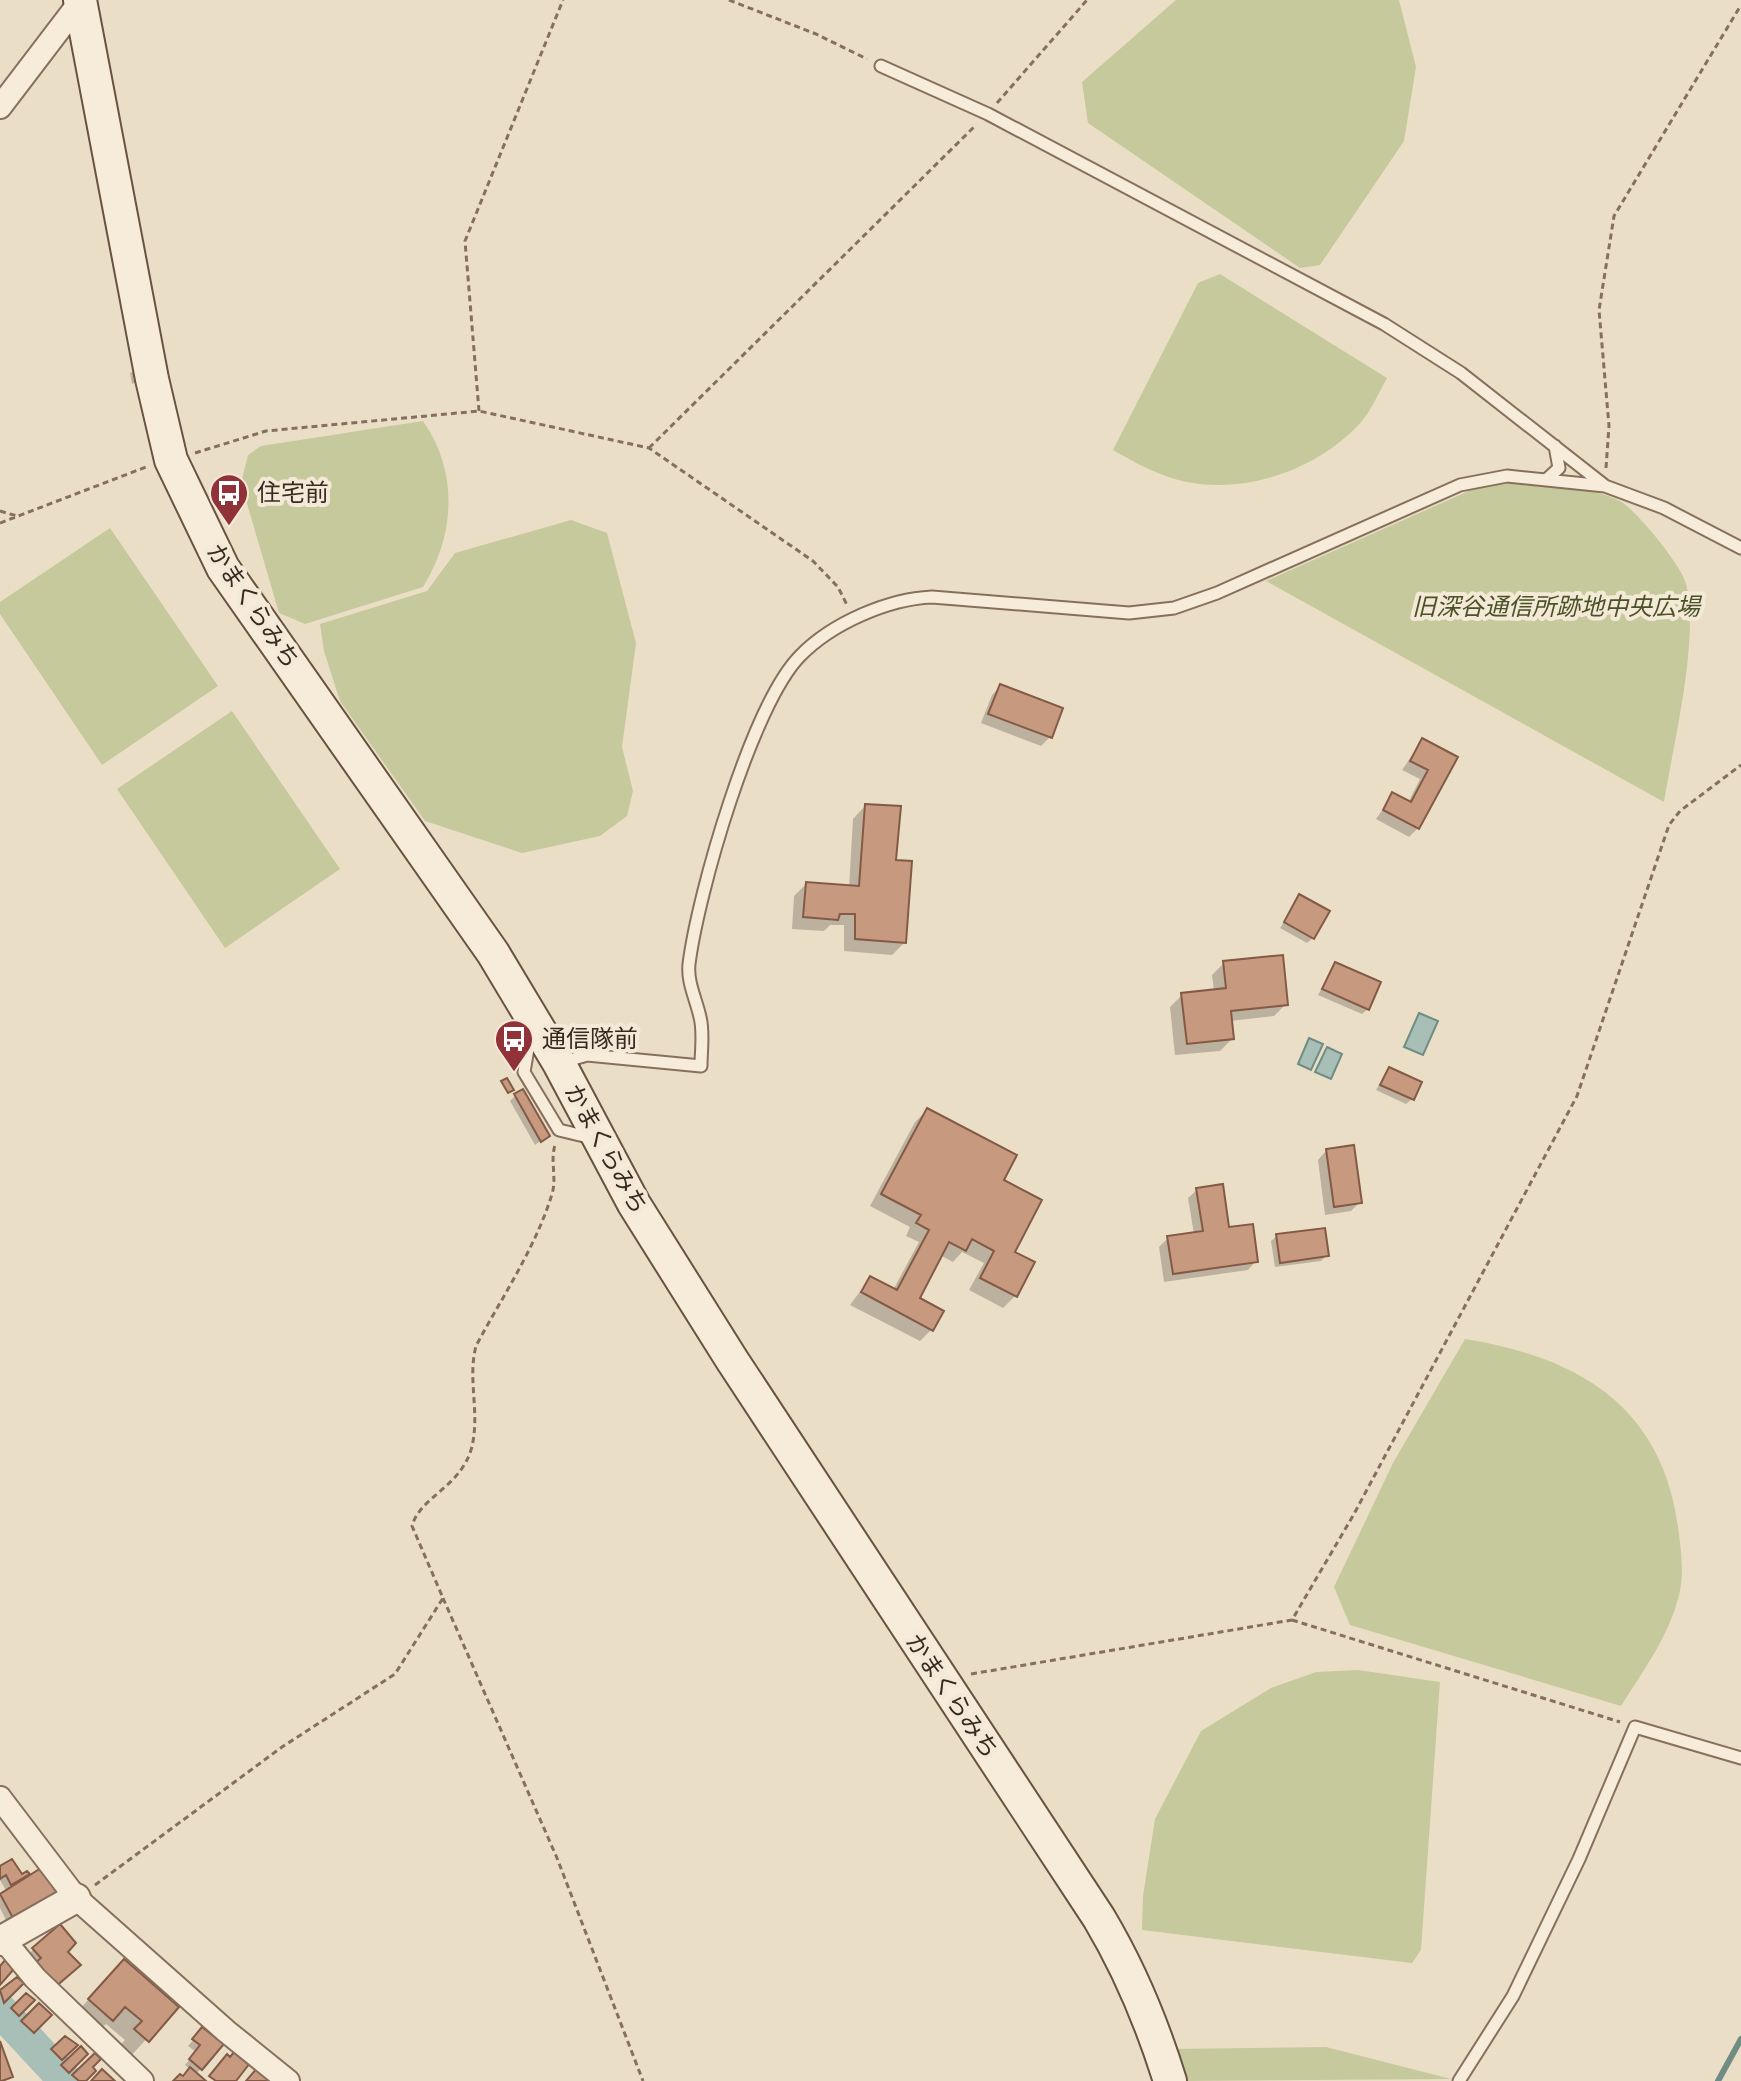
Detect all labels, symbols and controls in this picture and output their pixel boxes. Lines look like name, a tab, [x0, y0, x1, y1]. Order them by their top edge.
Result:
bus stop icon: 住宅前	[208, 472, 250, 527]
place label: 住宅前	[257, 475, 329, 508]
street label: かまくらみち	[200, 536, 308, 674]
park label: 旧深谷通信所跡地中央広場	[1412, 589, 1703, 622]
bus stop icon: 通信隊前	[493, 1018, 535, 1073]
place label: 通信隊前	[542, 1021, 638, 1054]
street label: かまくらみち	[558, 1077, 657, 1219]
street label: かまくらみち	[899, 1626, 1007, 1764]

